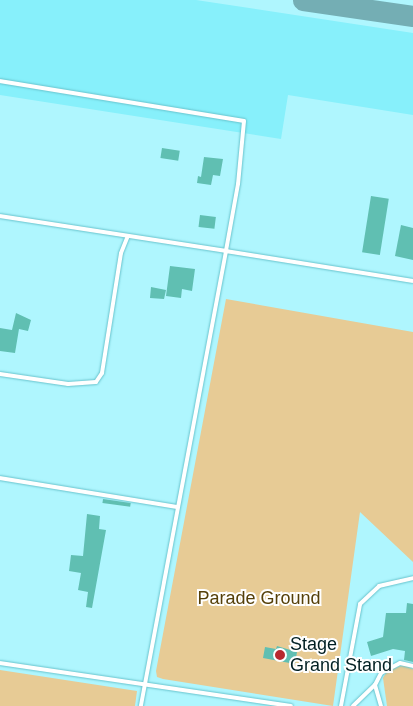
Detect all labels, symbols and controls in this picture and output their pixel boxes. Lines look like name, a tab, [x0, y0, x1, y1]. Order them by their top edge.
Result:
park label: Parade Ground	[197, 587, 321, 609]
place label: Stage Grand Stand	[290, 634, 392, 676]
marker: Stage Grand Stand	[274, 649, 286, 661]

